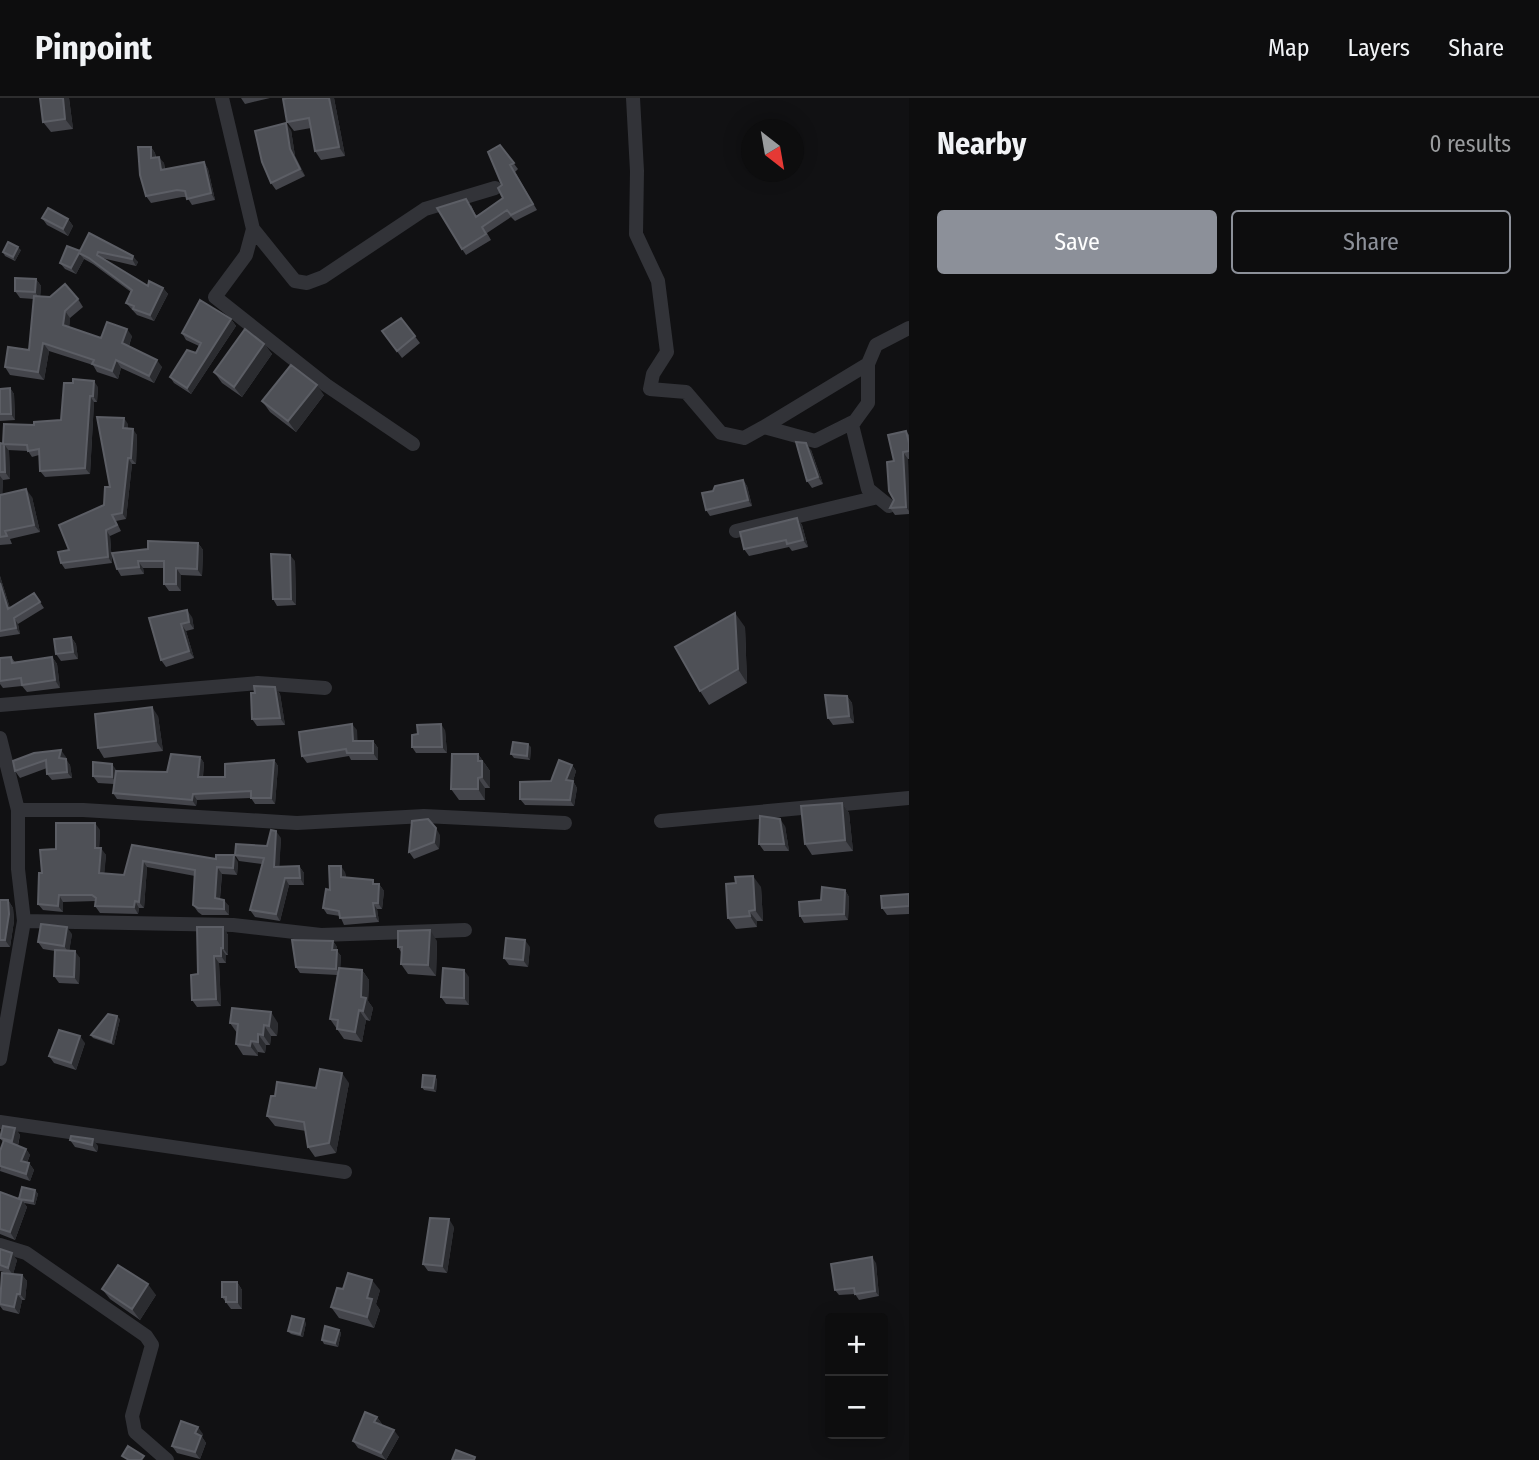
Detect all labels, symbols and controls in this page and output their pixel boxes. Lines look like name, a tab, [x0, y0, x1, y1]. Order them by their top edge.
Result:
text: Pinpoint	[35, 28, 152, 68]
text: Map	[1268, 34, 1310, 62]
text: Layers	[1348, 34, 1410, 62]
text: Share	[1448, 34, 1504, 62]
north arrow	[741, 119, 804, 182]
text: Nearby	[937, 126, 1026, 162]
text: 0 results	[1430, 130, 1511, 158]
button: Save	[937, 210, 1217, 274]
button: Share	[1231, 210, 1511, 274]
map controls	[825, 1313, 888, 1439]
button: +	[825, 1313, 888, 1376]
button: −	[825, 1376, 888, 1439]

